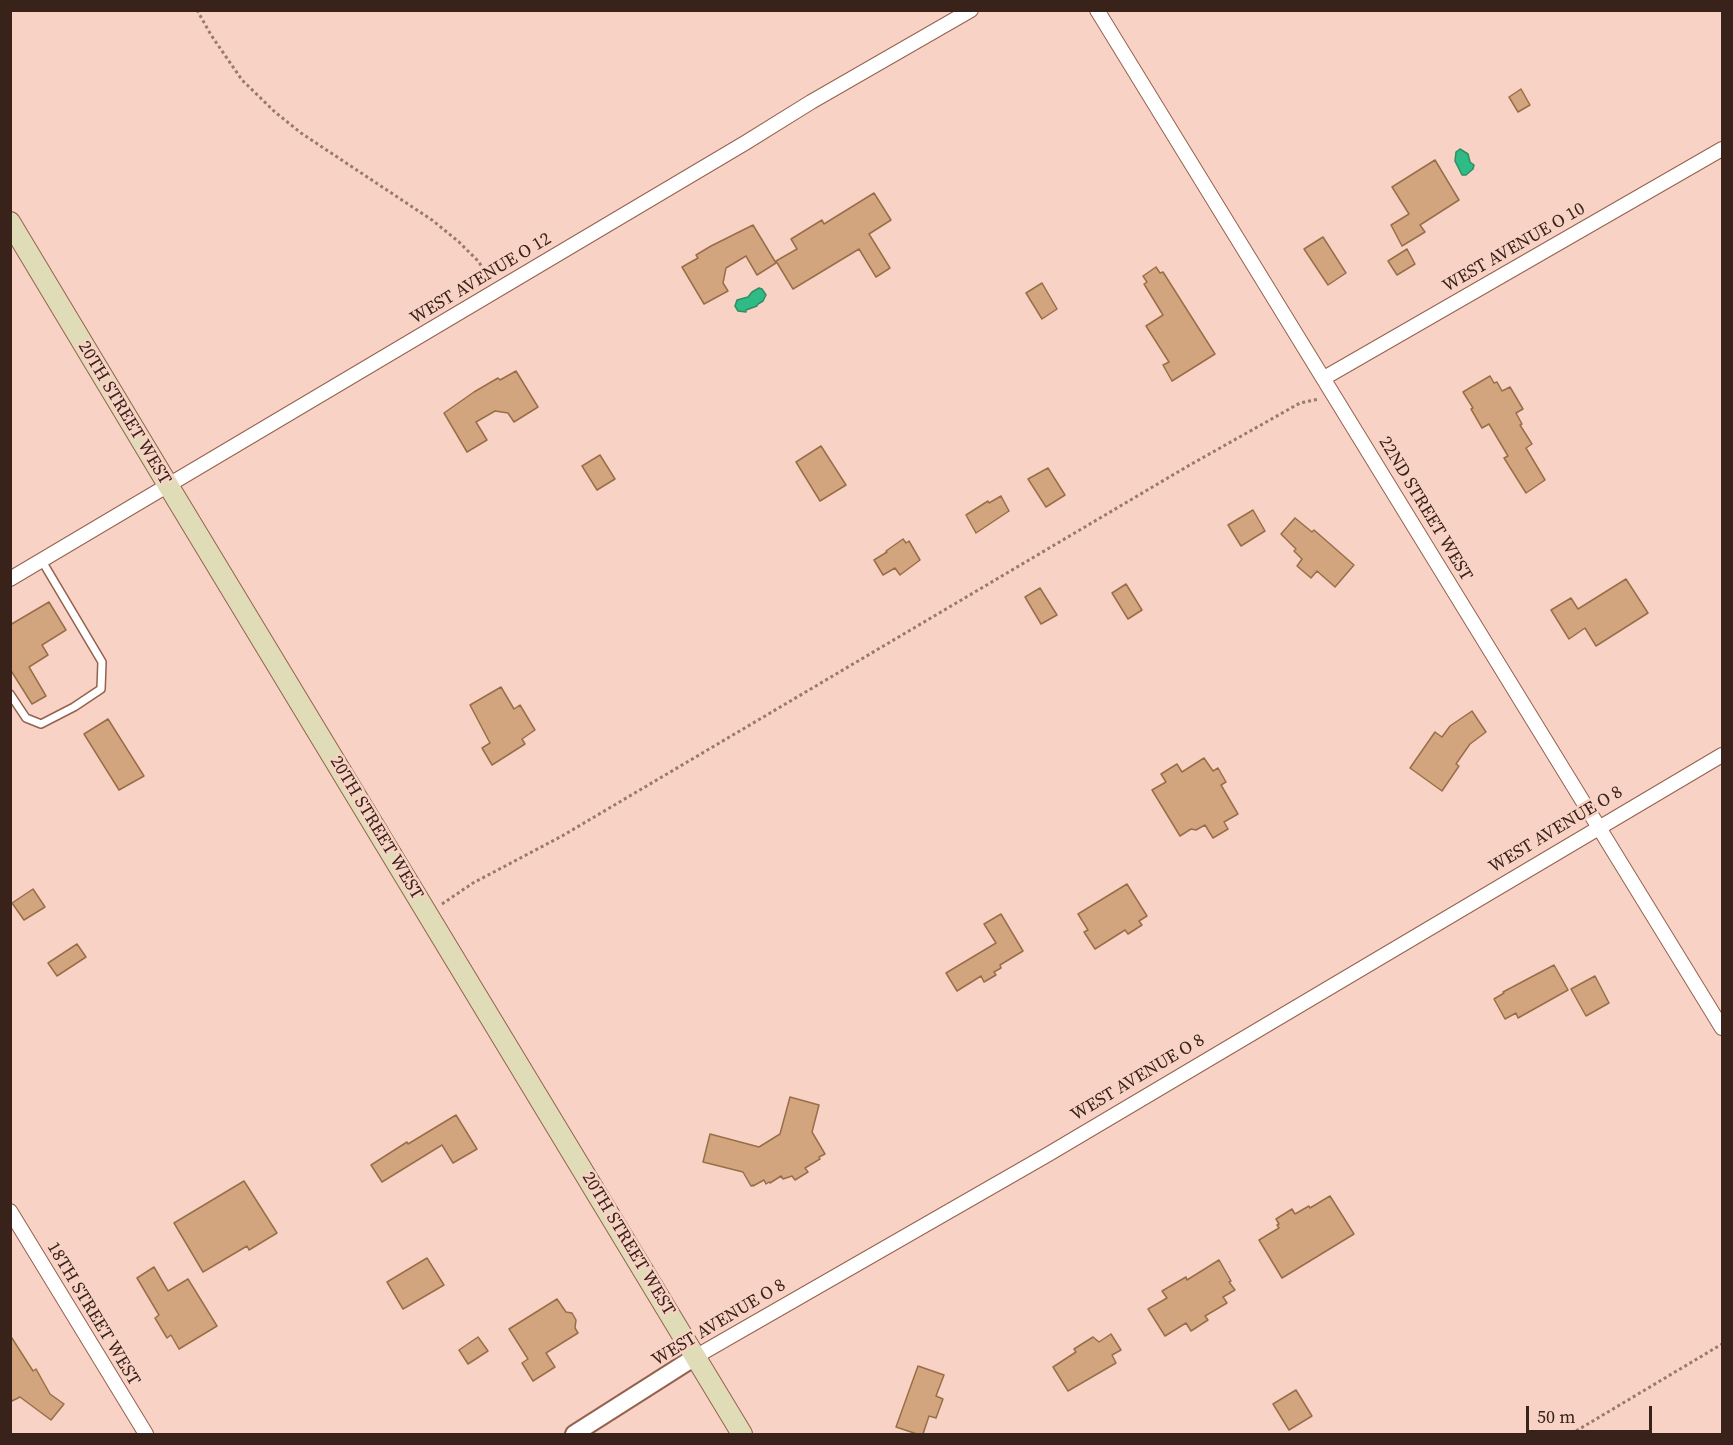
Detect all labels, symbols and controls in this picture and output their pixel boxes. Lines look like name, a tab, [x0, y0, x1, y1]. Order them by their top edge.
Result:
street label: WEST AVENUE O 10	[1439, 198, 1589, 298]
street label: WEST AVENUE O 12	[407, 228, 555, 330]
street label: 20TH STREET WEST	[73, 337, 175, 489]
street label: 22ND STREET WEST	[1373, 433, 1477, 585]
street label: 20TH STREET WEST	[325, 752, 427, 904]
street label: WEST AVENUE O 8	[1485, 782, 1627, 878]
street label: WEST AVENUE O 8	[1067, 1030, 1209, 1126]
street label: 20TH STREET WEST	[577, 1168, 679, 1320]
street label: 18TH STREET WEST	[42, 1238, 144, 1390]
street label: WEST AVENUE O 8	[648, 1275, 790, 1371]
scale bar	[1529, 1394, 1655, 1432]
text: 50 m	[1537, 1404, 1575, 1429]

